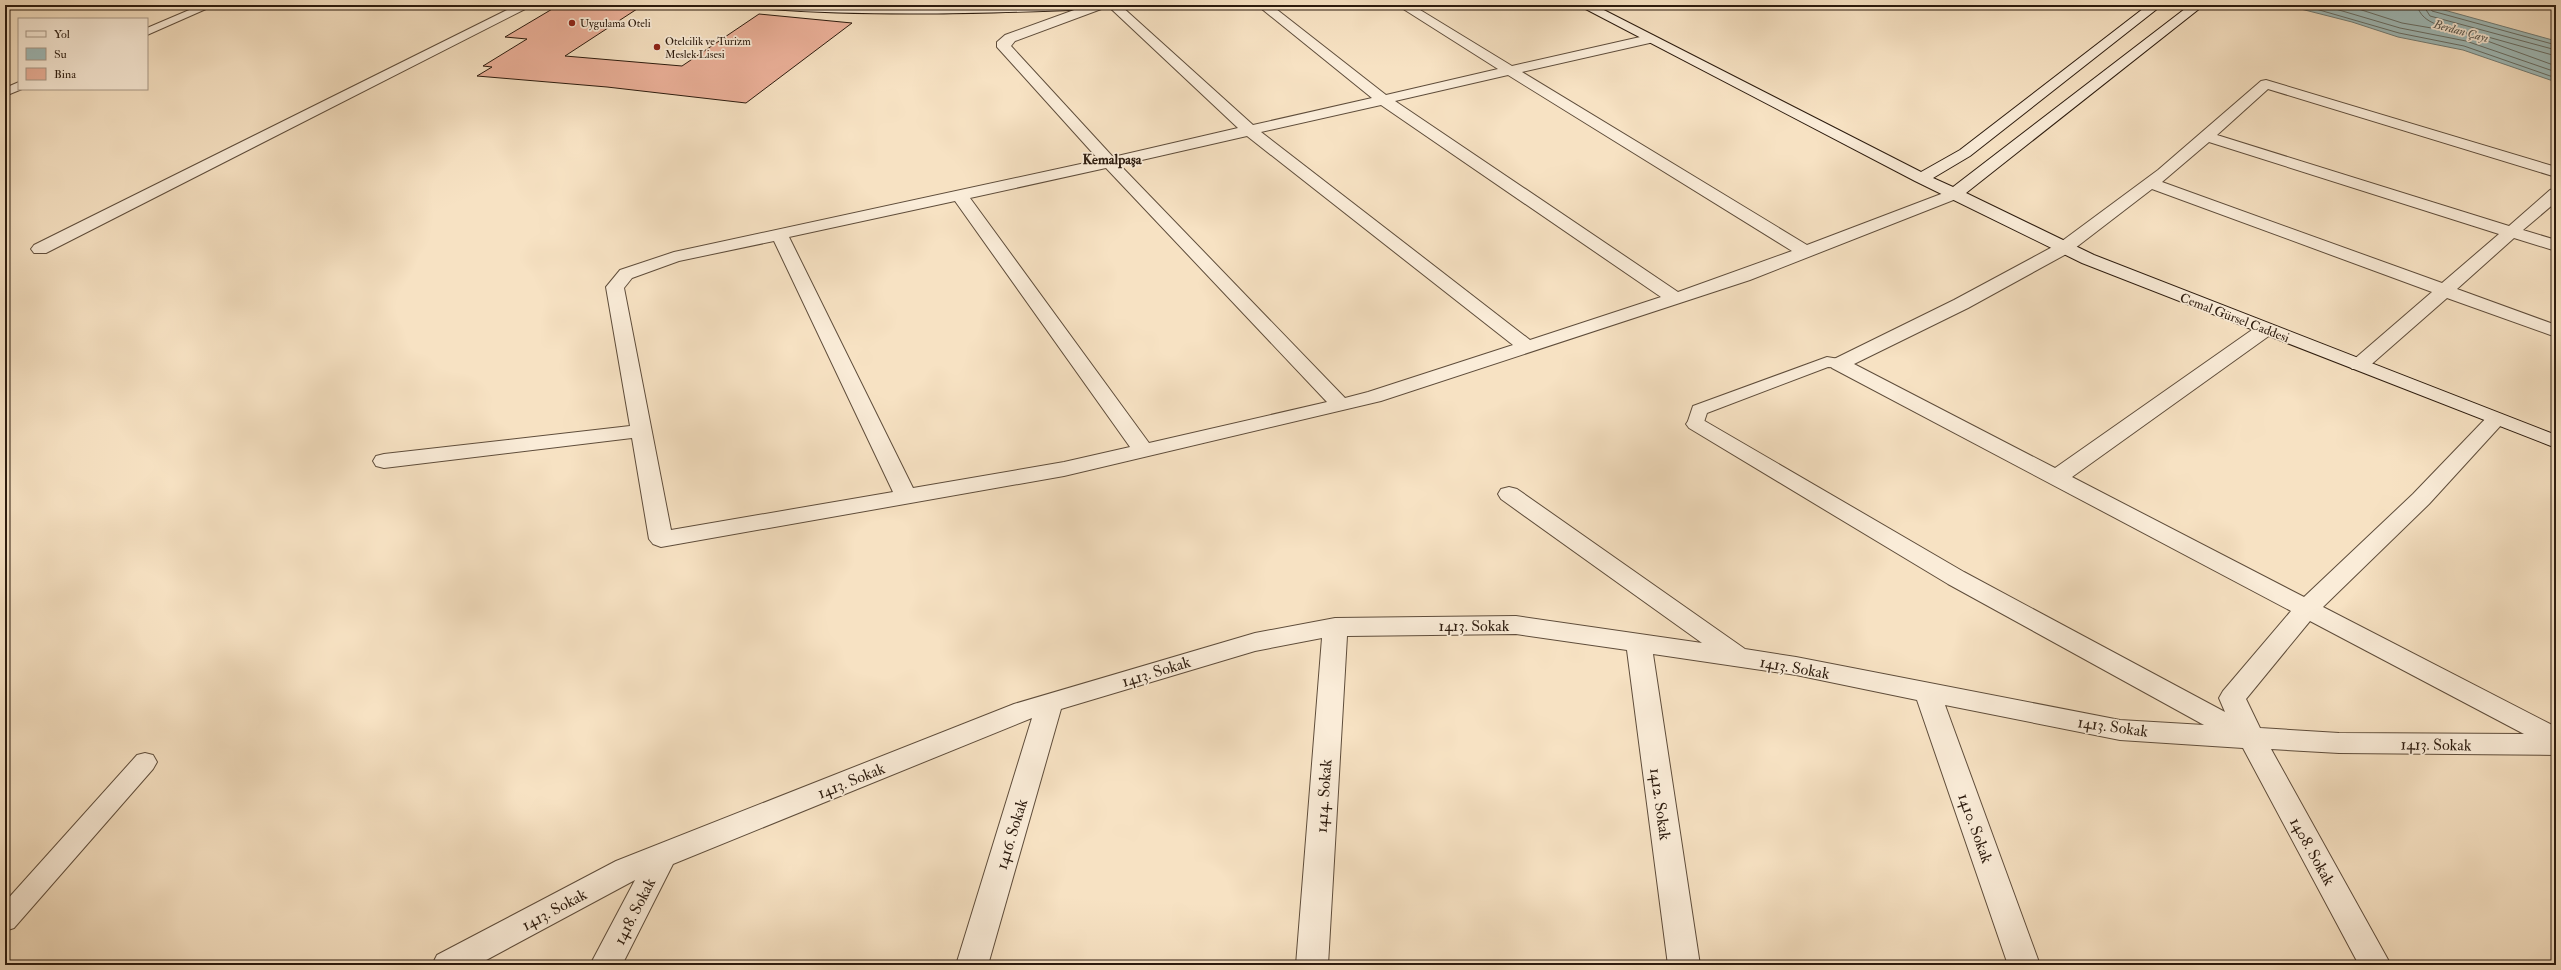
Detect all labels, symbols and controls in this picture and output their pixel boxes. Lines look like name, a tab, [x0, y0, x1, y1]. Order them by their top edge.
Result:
place label: Uygulama Oteli	[580, 17, 651, 31]
water label: Berdan Çayı	[2431, 17, 2490, 46]
legend	[18, 18, 148, 90]
marker: Uygulama Oteli	[567, 18, 577, 28]
text: Yol	[54, 27, 70, 42]
place label: Otelcilik ve Turizm Meslek Lisesi	[665, 35, 751, 61]
marker: Otelcilik ve Turizm Meslek Lisesi	[652, 42, 662, 52]
text: Su	[54, 47, 67, 62]
text: Bina	[54, 67, 77, 82]
district label: Kemalpaşa	[1082, 151, 1143, 169]
street label: Cemal Gürsel Caddesi	[2178, 290, 2292, 346]
street label: 1413. Sokak	[1439, 616, 1510, 636]
street label: 1413. Sokak	[1119, 652, 1193, 692]
street label: 1413. Sokak	[1758, 652, 1832, 684]
street label: 1413. Sokak	[2076, 712, 2150, 742]
street label: 1413. Sokak	[2400, 734, 2472, 756]
street label: 1413. Sokak	[815, 758, 888, 803]
street label: 1414. Sokak	[1311, 758, 1337, 834]
street label: 1412. Sokak	[1645, 767, 1675, 842]
street label: 1410. Sokak	[1953, 791, 1997, 866]
street label: 1416. Sokak	[992, 796, 1032, 872]
street label: 1408. Sokak	[2285, 814, 2339, 889]
street label: 1418. Sokak	[610, 874, 660, 948]
street label: 1413. Sokak	[518, 884, 591, 935]

